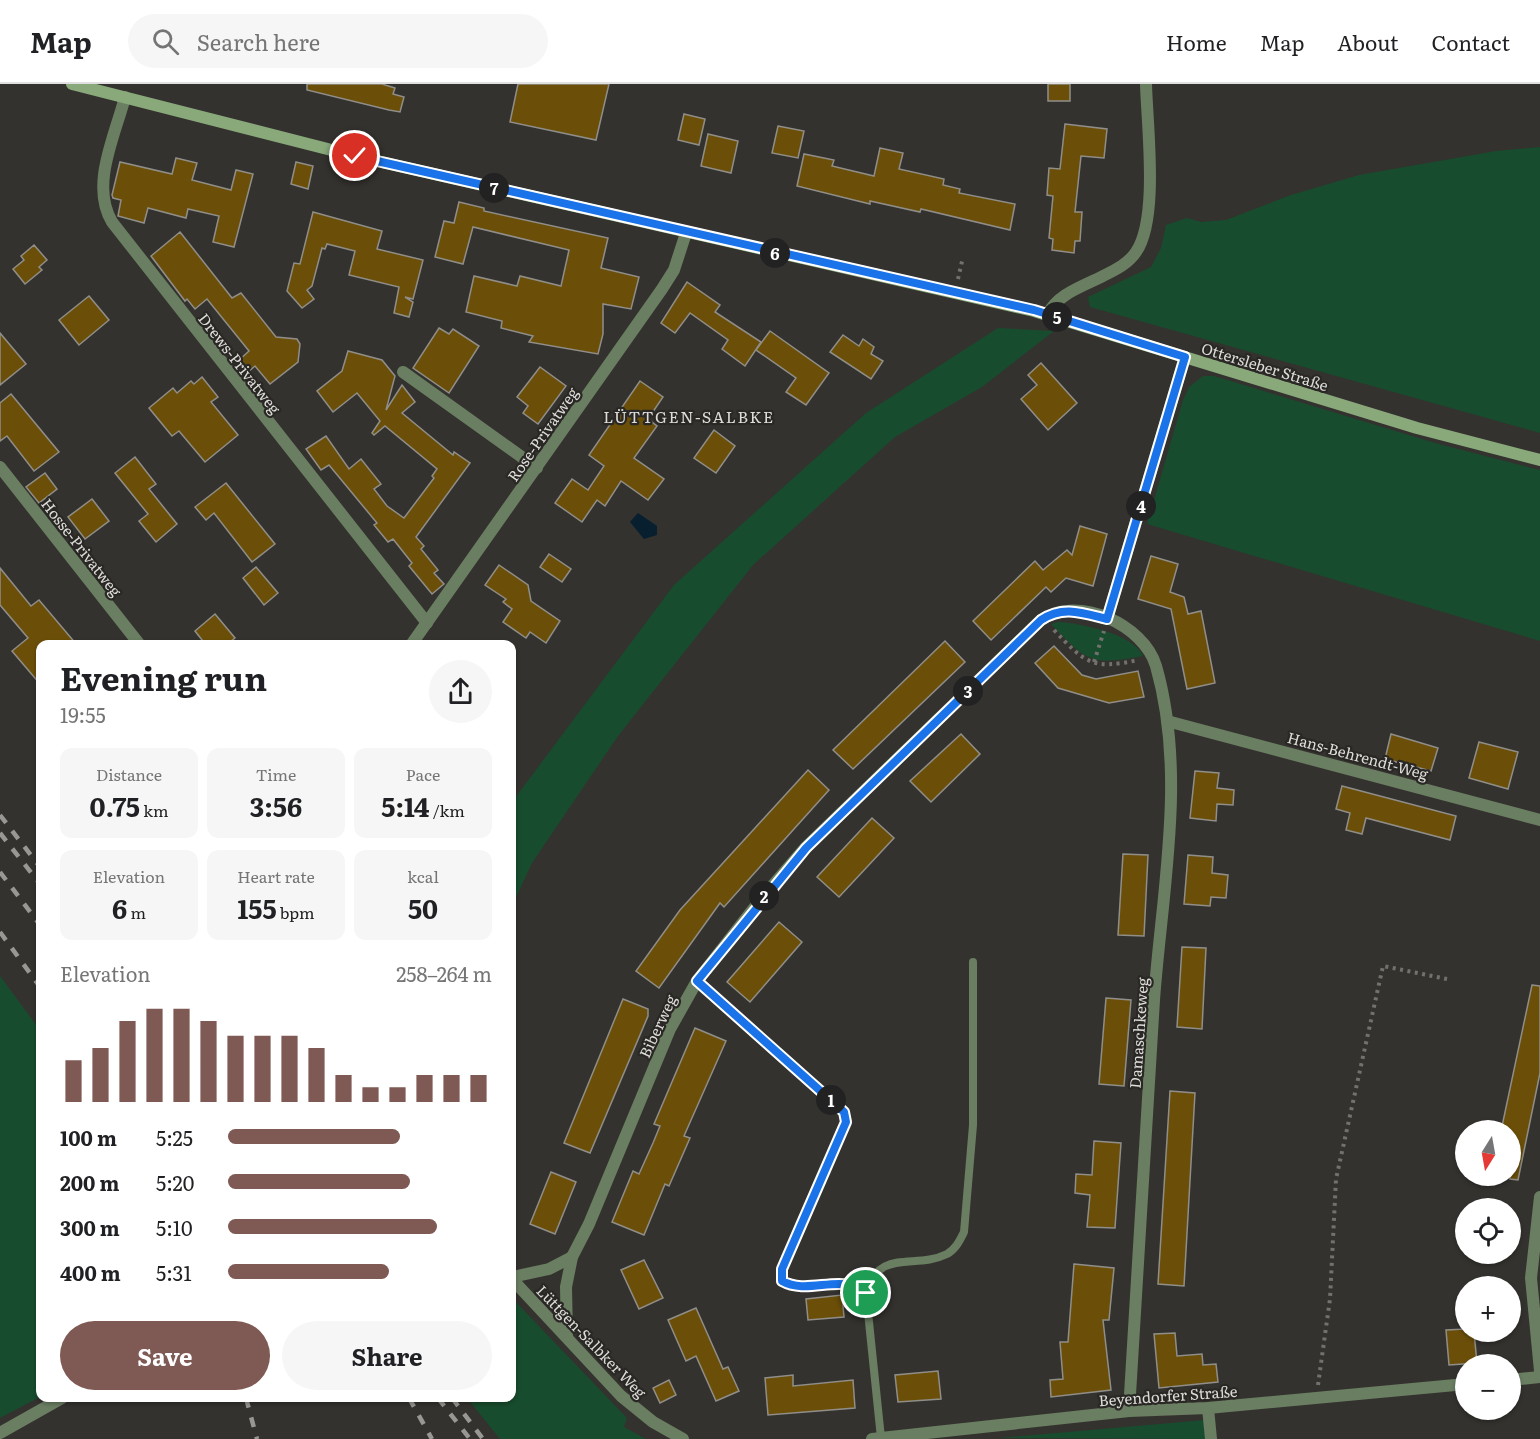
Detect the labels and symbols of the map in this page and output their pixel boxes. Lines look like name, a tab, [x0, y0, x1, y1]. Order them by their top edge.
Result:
pin	[329, 130, 380, 181]
pin: 7	[479, 173, 509, 203]
pin: 6	[760, 238, 790, 268]
pin: 5	[1042, 302, 1072, 332]
street label: Drews-Privatweg	[193, 308, 287, 419]
street label: Ottersleber Straße	[1199, 336, 1332, 396]
street label: Rose-Privatweg	[501, 382, 583, 486]
district label: LÜTTGEN-SALBKE	[603, 404, 775, 428]
pin: 4	[1126, 491, 1156, 521]
street label: Hosse-Privatweg	[36, 493, 128, 602]
pin: 3	[953, 676, 983, 706]
street label: Hans-Behrendt-Weg	[1285, 725, 1432, 785]
pin: 2	[749, 881, 779, 911]
street label: Damaschkeweg	[1123, 976, 1153, 1089]
street label: Biberweg	[632, 990, 682, 1061]
pin: 1	[816, 1085, 846, 1115]
north arrow	[1455, 1120, 1521, 1186]
pin	[840, 1267, 891, 1318]
street label: Lüttgen-Salbker Weg	[532, 1279, 653, 1403]
street label: Beyendorfer Straße	[1098, 1379, 1238, 1411]

